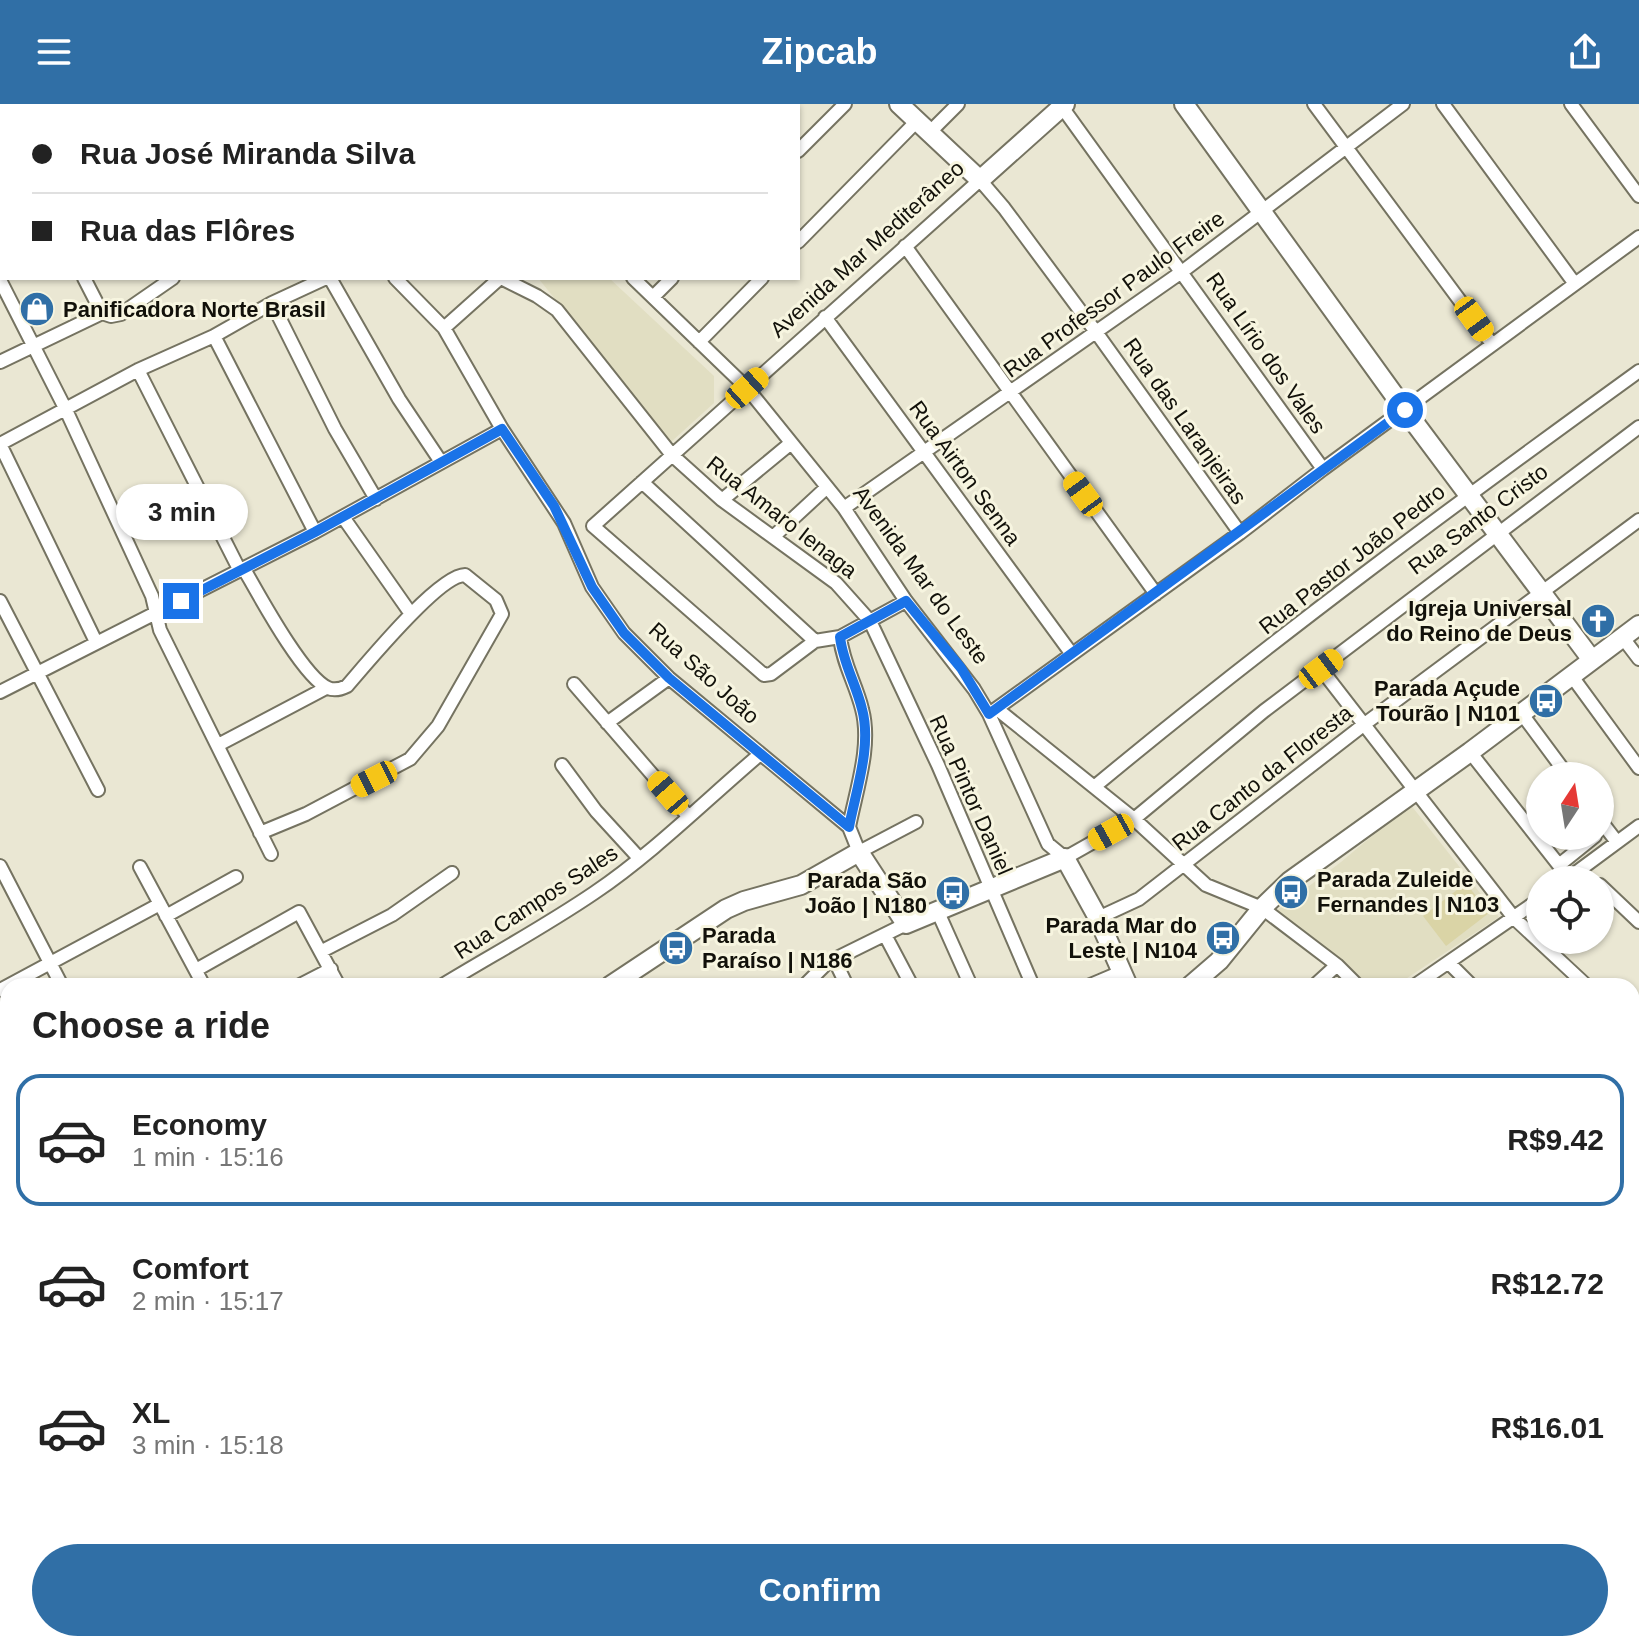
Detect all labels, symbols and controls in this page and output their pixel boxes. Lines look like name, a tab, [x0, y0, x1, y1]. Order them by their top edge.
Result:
icon: menu	[32, 30, 76, 74]
icon: share	[1563, 30, 1607, 74]
text: Zipcab	[761, 31, 878, 72]
text: Rua José Miranda Silva	[80, 137, 415, 170]
street label: Avenida Mar Mediterâneo	[765, 156, 969, 342]
street label: Rua Professor Paulo Freire	[999, 206, 1229, 382]
text: Rua das Flôres	[80, 214, 295, 247]
street label: Rua Lírio dos Vales	[1201, 268, 1331, 438]
shop icon: Panificadora Norte Brasil	[18, 290, 56, 328]
car	[1450, 293, 1498, 345]
place label: Panificadora Norte Brasil	[63, 297, 326, 322]
street label: Rua das Laranjeiras	[1118, 333, 1252, 509]
car	[721, 363, 773, 413]
route start	[1387, 392, 1423, 428]
street label: Rua Airton Senna	[904, 396, 1026, 551]
street label: Rua Amaro Ienaga	[702, 451, 863, 584]
street label: Rua Santo Cristo	[1404, 459, 1552, 579]
car	[1059, 468, 1107, 520]
street label: Rua Pastor João Pedro	[1254, 479, 1450, 639]
street label: Avenida Mar do Leste	[848, 481, 994, 669]
callout: 3 min	[115, 485, 247, 541]
text: 3 min	[148, 497, 216, 527]
route end	[163, 583, 199, 619]
place label: Igreja Universal do Reino de Deus	[1386, 596, 1572, 646]
church icon: Igreja Universal do Reino de Deus	[1579, 602, 1617, 640]
street label: Rua São João	[644, 617, 764, 729]
car	[1295, 645, 1347, 693]
place label: Parada Açude Tourão | N101	[1374, 676, 1520, 726]
bus stop icon: Parada Açude Tourão | N101	[1527, 682, 1565, 720]
street label: Rua Canto da Floresta	[1167, 700, 1358, 856]
street label: Rua Pintor Daniel	[925, 711, 1017, 879]
car	[347, 757, 401, 801]
north arrow	[1526, 762, 1614, 850]
map controls	[1526, 762, 1614, 954]
car	[643, 767, 693, 819]
car	[1084, 810, 1138, 854]
street label: Rua Campos Sales	[450, 840, 622, 964]
button: locate	[1526, 866, 1614, 954]
place label: Parada Zuleide Fernandes | N103	[1317, 867, 1499, 917]
place label: Parada São João | N180	[805, 868, 927, 918]
bus stop icon: Parada Zuleide Fernandes | N103	[1272, 873, 1310, 911]
bus stop icon: Parada São João | N180	[934, 874, 972, 912]
place label: Parada Mar do Leste | N104	[1045, 913, 1198, 963]
bus stop icon: Parada Mar do Leste | N104	[1204, 919, 1242, 957]
place label: Parada Paraíso | N186	[702, 923, 852, 973]
bus stop icon: Parada Paraíso | N186	[657, 929, 695, 967]
text: Choose a ride	[32, 1005, 270, 1046]
icon: car	[36, 1104, 108, 1176]
text: Economy	[132, 1108, 267, 1141]
text: R$9.42	[1507, 1123, 1604, 1156]
text: 1 min · 15:16	[132, 1142, 284, 1172]
icon: car	[36, 1248, 108, 1320]
text: Comfort	[132, 1252, 249, 1285]
text: R$12.72	[1491, 1267, 1604, 1300]
text: 2 min · 15:17	[132, 1286, 284, 1316]
icon: car	[36, 1392, 108, 1464]
text: XL	[132, 1396, 170, 1429]
text: R$16.01	[1491, 1411, 1604, 1444]
text: 3 min · 15:18	[132, 1430, 284, 1460]
button: Confirm	[32, 1544, 1608, 1636]

